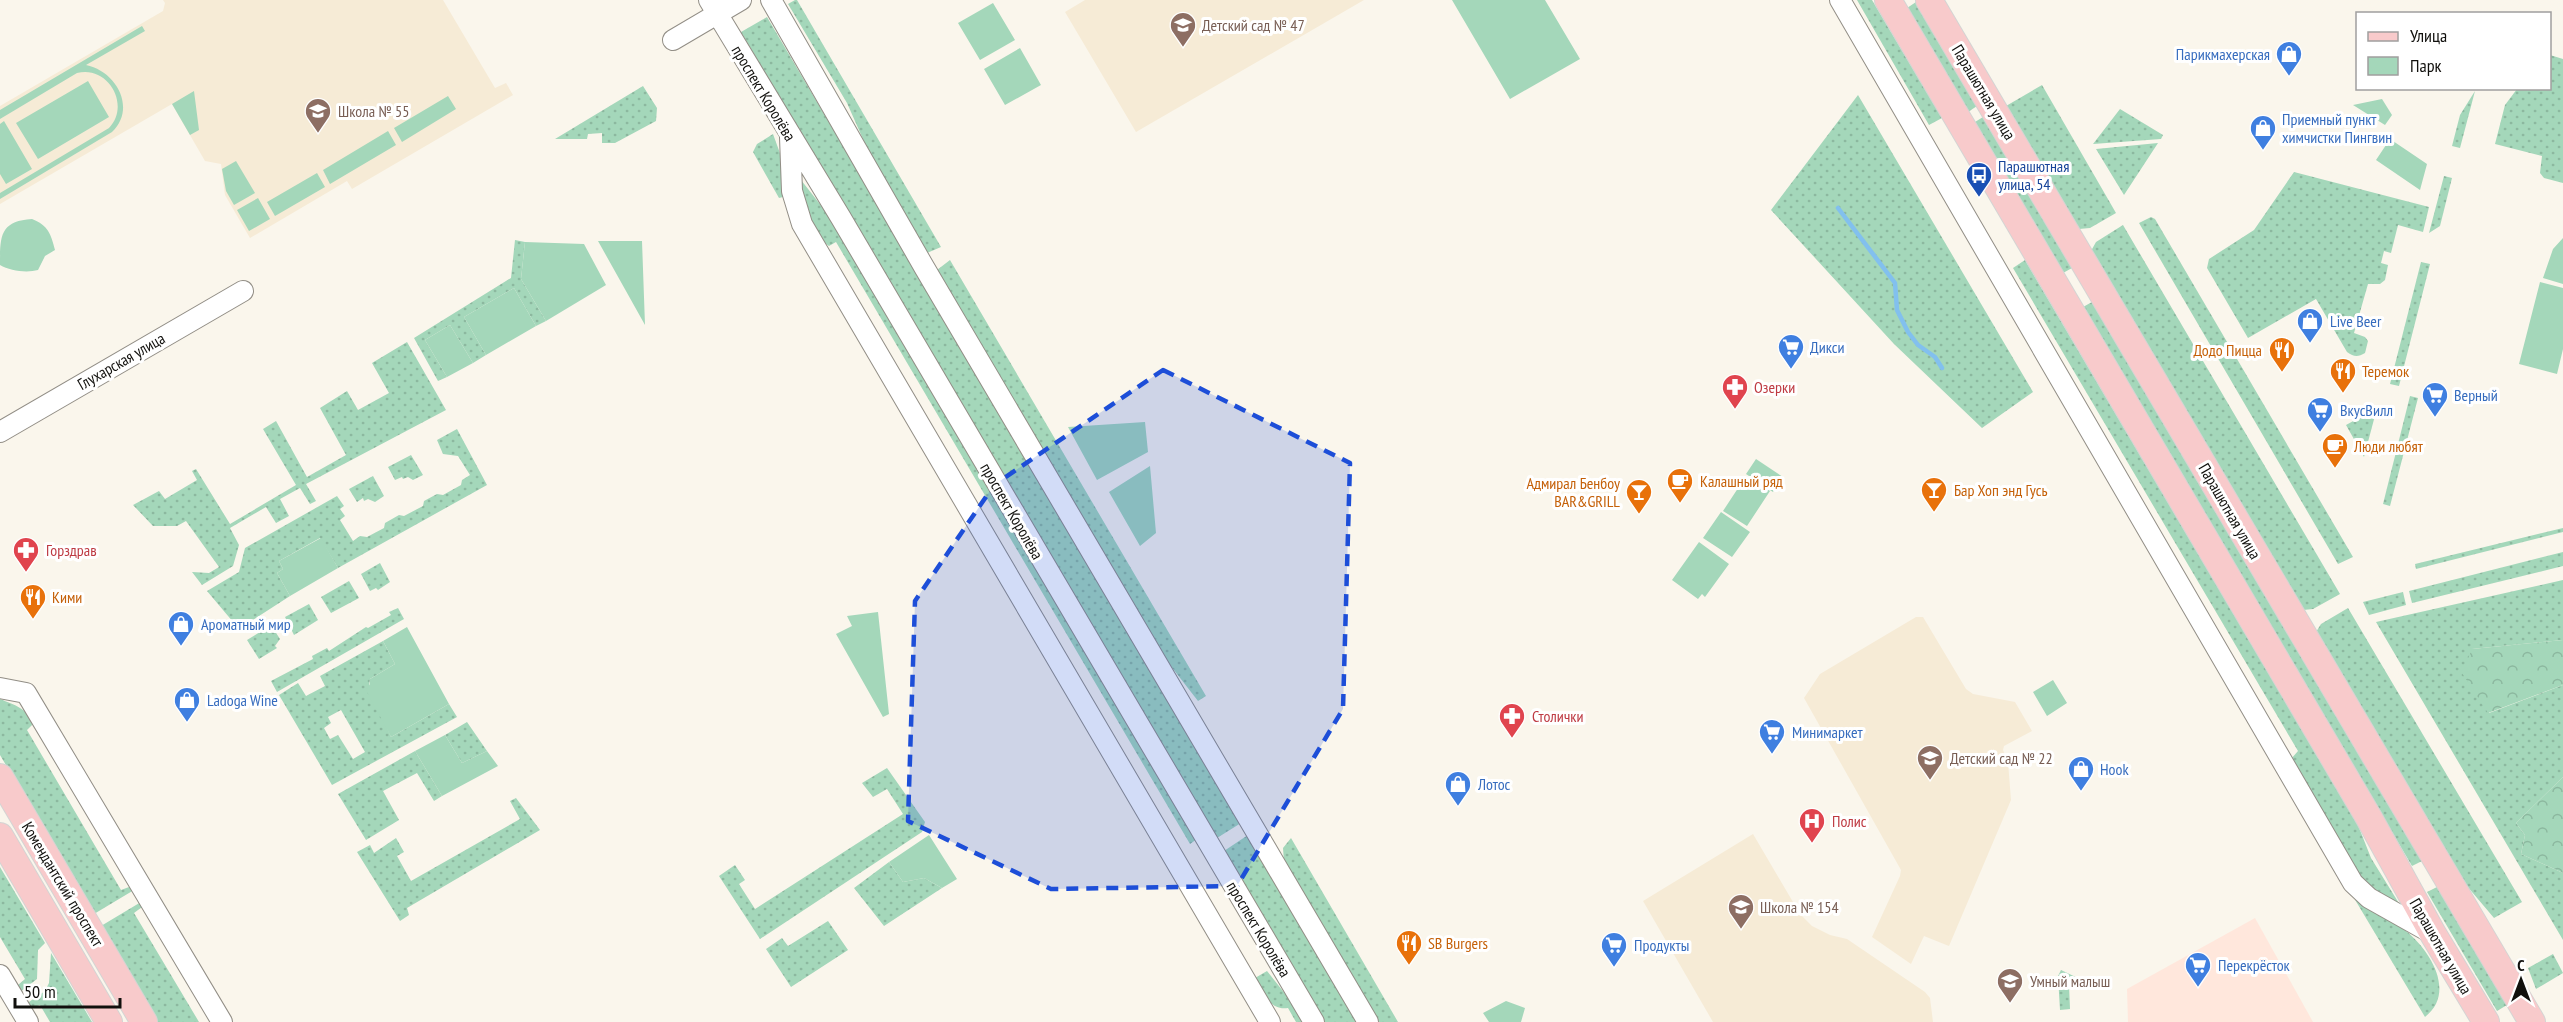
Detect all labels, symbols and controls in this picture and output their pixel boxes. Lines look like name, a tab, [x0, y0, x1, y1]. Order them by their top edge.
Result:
school or university icon: Детский сад № 47	[1168, 10, 1198, 48]
legend	[2356, 12, 2551, 90]
place label: Детский сад № 47	[1202, 15, 1305, 35]
text: Улица	[2410, 24, 2447, 47]
shop icon: Парикмахерская	[2274, 39, 2304, 77]
street label: Парашютная улица	[1948, 41, 2020, 143]
street label: проспект Королёва	[728, 42, 800, 144]
place label: Парикмахерская	[2176, 44, 2270, 64]
text: Парк	[2410, 54, 2441, 77]
school or university icon: Школа № 55	[303, 96, 333, 134]
place label: Школа № 55	[338, 101, 409, 121]
place label: Приемный пункт химчистки Пингвин	[2282, 109, 2392, 147]
shop icon: Приемный пункт химчистки Пингвин	[2248, 113, 2278, 151]
place label: Парашютная улица, 54	[1998, 156, 2069, 194]
bus stop icon: Парашютная улица, 54	[1964, 160, 1994, 198]
shop icon: Live Beer	[2295, 306, 2325, 344]
place label: Live Beer	[2330, 311, 2382, 331]
street label: Глухарская улица	[74, 328, 168, 394]
supermarket icon: Дикси	[1776, 332, 1806, 370]
restaurant icon: Додо Пицца	[2267, 335, 2297, 373]
place label: Дикси	[1810, 337, 1844, 357]
place label: Додо Пицца	[2193, 340, 2262, 360]
restaurant icon: Теремок	[2328, 356, 2358, 394]
place label: Теремок	[2362, 361, 2410, 381]
pharmacy icon: Озерки	[1720, 372, 1750, 410]
place label: Озерки	[1754, 377, 1795, 397]
supermarket icon: Верный	[2420, 380, 2450, 418]
place label: Верный	[2454, 385, 2498, 405]
supermarket icon: ВкусВилл	[2305, 395, 2335, 433]
place label: ВкусВилл	[2340, 400, 2393, 420]
cafe icon: Люди любят	[2320, 431, 2350, 469]
place label: Люди любят	[2353, 436, 2424, 456]
street label: проспект Королёва	[976, 459, 1048, 563]
street label: Парашютная улица	[2194, 459, 2266, 563]
cafe icon: Калашный ряд	[1665, 466, 1695, 504]
place label: Калашный ряд	[1700, 471, 1783, 491]
place label: Адмирал Бенбоу BAR&GRILL	[1527, 473, 1620, 511]
bar icon: Бар Хоп энд Гусь	[1919, 475, 1949, 513]
bar icon: Адмирал Бенбоу BAR&GRILL	[1624, 477, 1654, 515]
place label: Бар Хоп энд Гусь	[1954, 480, 2048, 500]
pharmacy icon: Горздрав	[11, 535, 41, 573]
place label: Горздрав	[46, 540, 97, 560]
restaurant icon: Кими	[18, 582, 48, 620]
place label: Кими	[52, 587, 82, 607]
shop icon: Ароматный мир	[166, 609, 196, 647]
place label: Ароматный мир	[201, 614, 291, 634]
shop icon: Ladoga Wine	[172, 685, 202, 723]
place label: Ladoga Wine	[207, 690, 278, 710]
pharmacy icon: Столички	[1497, 701, 1527, 739]
place label: Столички	[1532, 706, 1583, 726]
supermarket icon: Минимаркет	[1757, 717, 1787, 755]
place label: Минимаркет	[1792, 722, 1864, 742]
school or university icon: Детский сад № 22	[1915, 743, 1945, 781]
place label: Детский сад № 22	[1950, 748, 2053, 768]
shop icon: Hook	[2066, 754, 2096, 792]
place label: Hook	[2100, 759, 2129, 779]
shop icon: Лотос	[1443, 769, 1473, 807]
place label: Лотос	[1477, 774, 1511, 794]
hospital icon: Полис	[1797, 806, 1827, 844]
place label: Полис	[1832, 811, 1867, 831]
street label: Комендантский проспект	[18, 818, 109, 951]
street label: проспект Королёва	[1223, 878, 1295, 980]
school or university icon: Школа № 154	[1726, 892, 1756, 930]
street label: Парашютная улица	[2405, 894, 2477, 998]
place label: Школа № 154	[1760, 897, 1839, 917]
restaurant icon: SB Burgers	[1394, 928, 1424, 966]
supermarket icon: Продукты	[1599, 930, 1629, 968]
place label: SB Burgers	[1428, 933, 1488, 953]
place label: Продукты	[1634, 935, 1689, 955]
supermarket icon: Перекрёсток	[2183, 950, 2213, 988]
north arrow	[2491, 950, 2551, 1010]
place label: Перекрёсток	[2218, 955, 2291, 975]
text: С	[2517, 955, 2525, 975]
school or university icon: Умный малыш	[1995, 966, 2025, 1004]
scale bar	[15, 971, 120, 1009]
place label: Умный малыш	[2030, 971, 2110, 991]
text: 50 m	[24, 980, 56, 1003]

